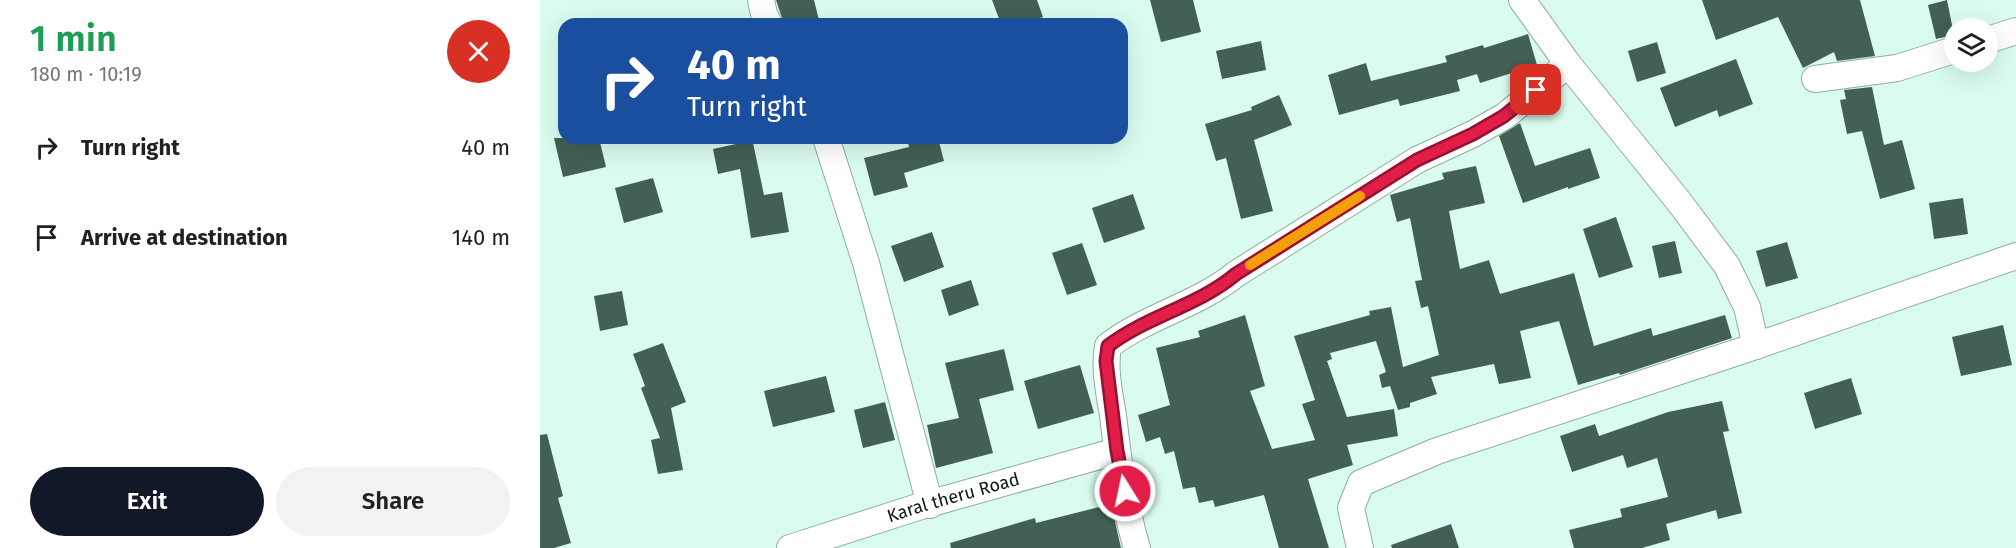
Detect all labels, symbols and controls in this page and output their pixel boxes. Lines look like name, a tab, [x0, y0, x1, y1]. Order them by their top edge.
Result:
text: 1 min	[30, 17, 117, 61]
map controls	[1944, 18, 1998, 72]
button: layers	[1944, 18, 1998, 72]
button: close	[447, 20, 510, 83]
text: 40 m	[687, 40, 781, 90]
icon: right	[588, 42, 666, 120]
text: 180 m · 10:19	[30, 62, 142, 86]
pin	[1510, 64, 1561, 115]
icon: arrive	[1519, 73, 1552, 106]
text: Turn right	[687, 91, 807, 123]
icon: right	[30, 131, 63, 164]
text: Turn right	[81, 134, 180, 161]
text: 40 m	[461, 134, 510, 161]
icon: arrive	[30, 221, 63, 254]
text: Arrive at destination	[81, 224, 288, 251]
text: 140 m	[452, 224, 510, 251]
position arrow	[1093, 459, 1157, 523]
button: Exit	[30, 467, 264, 536]
button: Share	[276, 467, 510, 536]
street label: Karal theru Road	[884, 468, 1022, 527]

